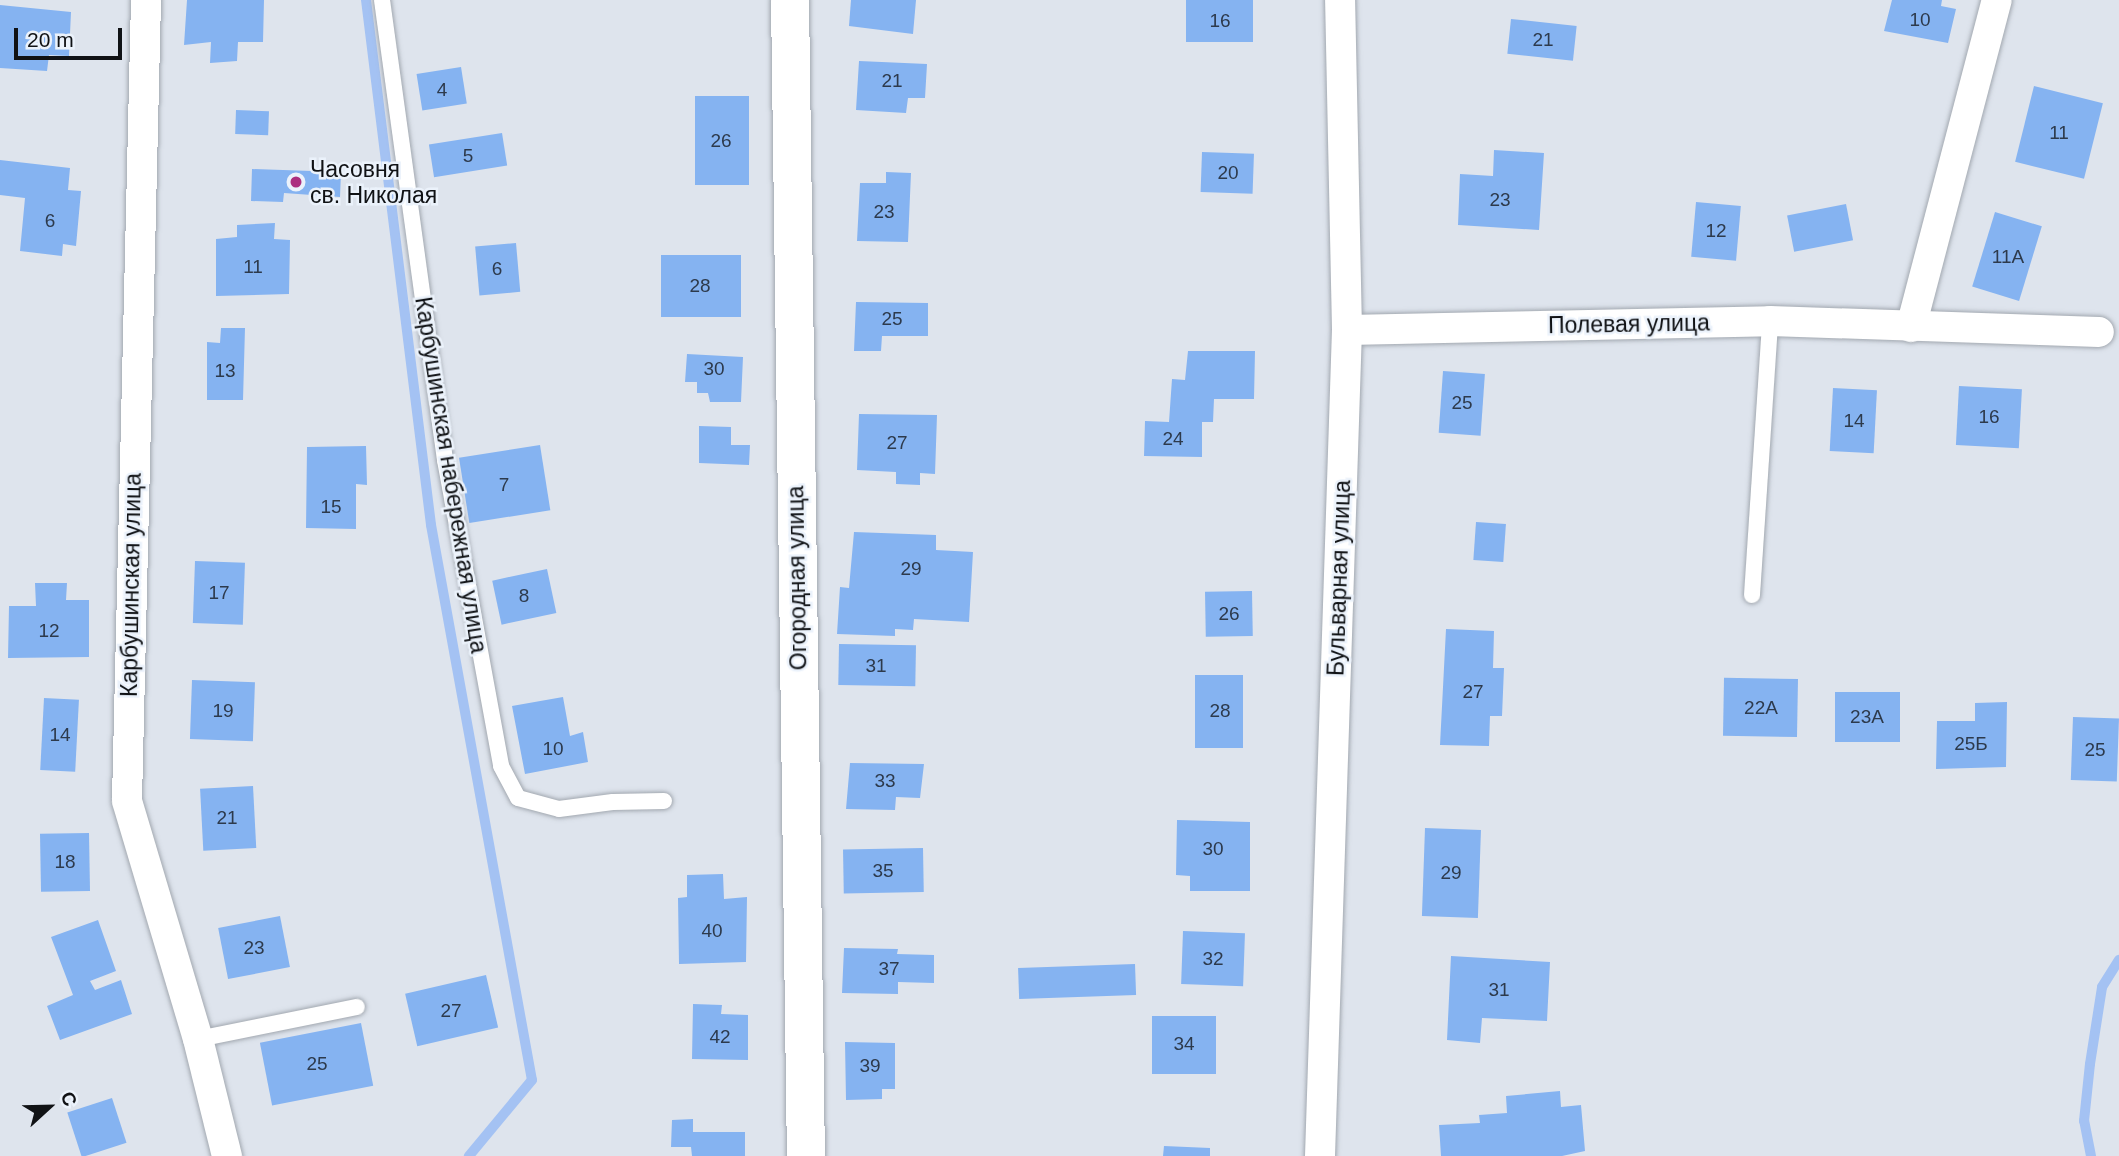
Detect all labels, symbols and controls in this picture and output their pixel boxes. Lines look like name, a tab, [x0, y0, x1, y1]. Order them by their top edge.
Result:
house number: 10	[1909, 9, 1931, 31]
house number: 16	[1209, 10, 1231, 32]
scale bar	[18, 14, 126, 58]
text: 20 m	[27, 28, 74, 51]
house number: 21	[1532, 29, 1554, 51]
house number: 21	[881, 70, 903, 92]
house number: 4	[437, 79, 447, 101]
house number: 11	[2049, 122, 2069, 144]
house number: 26	[710, 130, 732, 152]
house number: 5	[463, 145, 473, 167]
place label: Часовня св. Николая	[310, 155, 437, 209]
house number: 20	[1217, 162, 1239, 184]
marker: Часовня св. Николая	[288, 174, 304, 190]
house number: 23	[1489, 189, 1511, 211]
house number: 23	[873, 201, 895, 223]
house number: 6	[45, 210, 55, 232]
house number: 12	[1705, 220, 1727, 242]
house number: 11А	[1992, 246, 2024, 268]
house number: 11	[243, 256, 263, 278]
house number: 6	[492, 258, 502, 280]
house number: 28	[689, 275, 711, 297]
street label: Карбушинская набережная улица	[409, 295, 493, 655]
house number: 25	[881, 308, 903, 330]
street label: Полевая улица	[1548, 309, 1710, 339]
house number: 30	[703, 358, 725, 380]
house number: 13	[214, 360, 236, 382]
house number: 25	[1451, 392, 1473, 414]
house number: 16	[1978, 406, 2000, 428]
house number: 14	[1843, 410, 1865, 432]
house number: 24	[1162, 428, 1184, 450]
house number: 27	[886, 432, 908, 454]
street label: Карбушинская улица	[115, 473, 147, 697]
house number: 7	[499, 474, 509, 496]
street label: Бульварная улица	[1322, 480, 1356, 676]
street label: Огородная улица	[782, 485, 812, 671]
house number: 15	[320, 496, 342, 518]
house number: 29	[900, 558, 922, 580]
house number: 17	[208, 582, 230, 604]
house number: 8	[519, 585, 529, 607]
house number: 26	[1218, 603, 1240, 625]
house number: 12	[38, 620, 60, 642]
house number: 31	[865, 655, 887, 677]
house number: 27	[1462, 681, 1484, 703]
house number: 22А	[1744, 697, 1778, 719]
house number: 19	[212, 700, 234, 722]
house number: 28	[1209, 700, 1231, 722]
house number: 23А	[1850, 706, 1884, 728]
house number: 14	[49, 724, 71, 746]
house number: 25Б	[1954, 733, 1988, 755]
house number: 10	[542, 738, 564, 760]
house number: 25	[2084, 739, 2106, 761]
house number: 33	[874, 770, 896, 792]
house number: 21	[216, 807, 238, 829]
house number: 30	[1202, 838, 1224, 860]
house number: 18	[54, 851, 76, 873]
house number: 35	[872, 860, 894, 882]
house number: 29	[1440, 862, 1462, 884]
house number: 40	[701, 920, 723, 942]
house number: 23	[243, 937, 265, 959]
house number: 32	[1202, 948, 1224, 970]
house number: 37	[878, 958, 900, 980]
house number: 31	[1488, 979, 1510, 1001]
house number: 27	[440, 1000, 462, 1022]
house number: 42	[709, 1026, 731, 1048]
house number: 34	[1173, 1033, 1195, 1055]
house number: 25	[306, 1053, 328, 1075]
house number: 39	[859, 1055, 881, 1077]
north arrow	[14, 1072, 84, 1142]
text: С	[57, 1089, 81, 1109]

